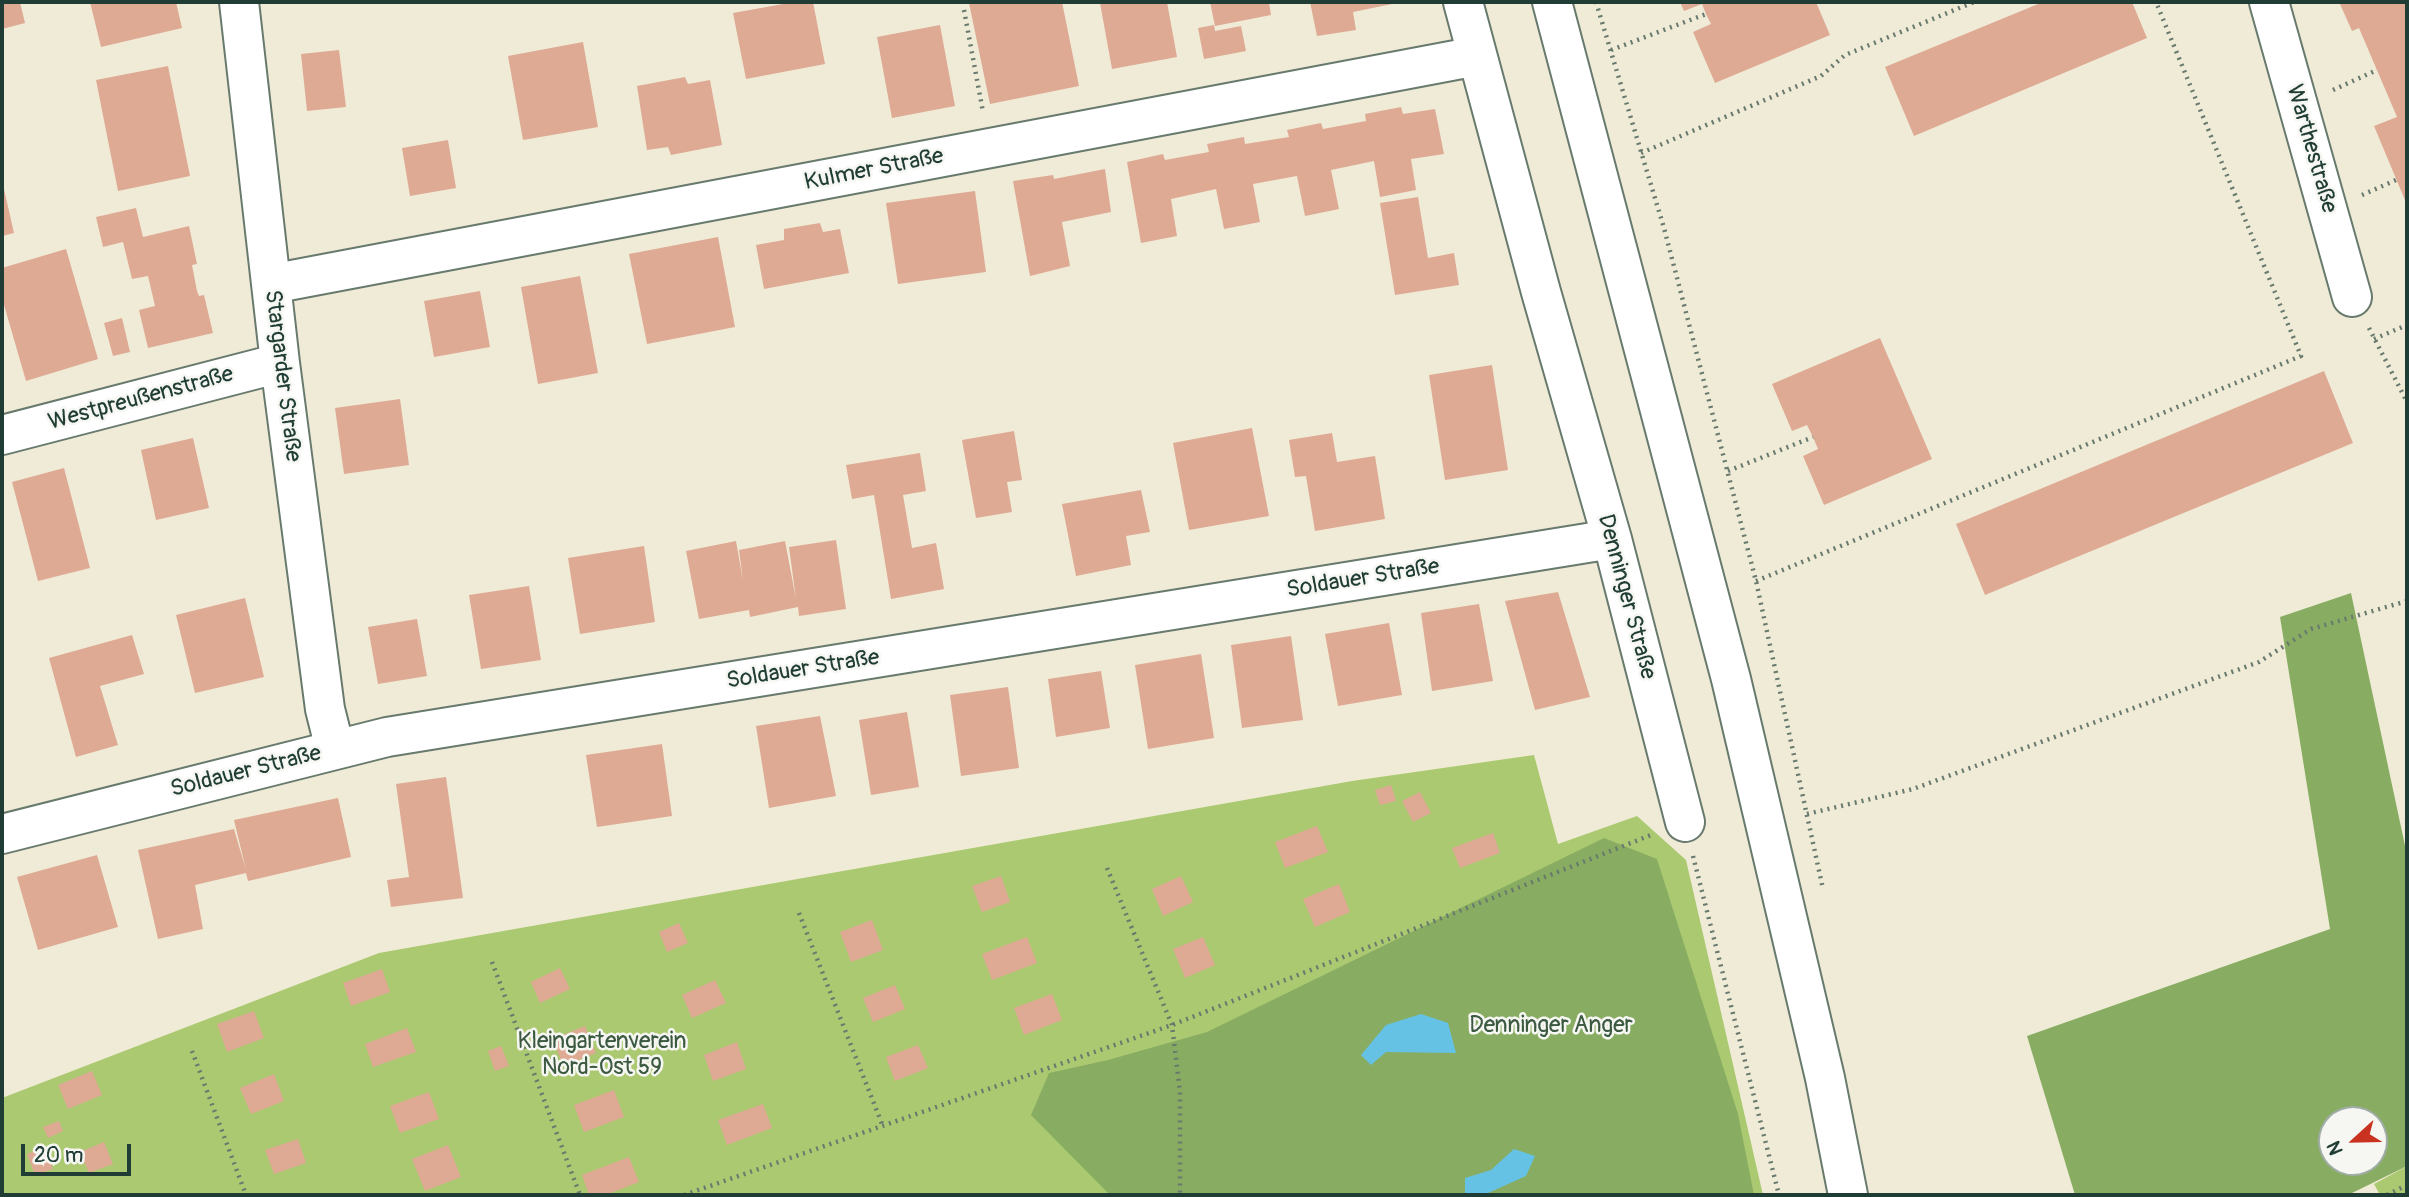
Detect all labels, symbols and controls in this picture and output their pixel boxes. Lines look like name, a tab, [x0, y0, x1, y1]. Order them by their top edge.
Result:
street label: Warthestraße	[2280, 82, 2342, 216]
street label: Kulmer Straße	[802, 143, 946, 197]
street label: Stargarder Straße	[258, 288, 306, 464]
street label: Westpreußenstraße	[45, 361, 237, 437]
street label: Denninger Straße	[1591, 511, 1661, 683]
street label: Soldauer Straße	[1285, 553, 1441, 605]
street label: Soldauer Straße	[725, 644, 881, 696]
street label: Soldauer Straße	[168, 740, 324, 804]
park label: Denninger Anger	[1469, 1012, 1633, 1040]
park label: Kleingartenverein Nord-Ost 59	[518, 1028, 686, 1082]
north arrow	[2318, 1106, 2388, 1176]
scale bar	[24, 1130, 135, 1174]
text: N	[2322, 1138, 2349, 1159]
text: 20 m	[34, 1142, 83, 1169]

